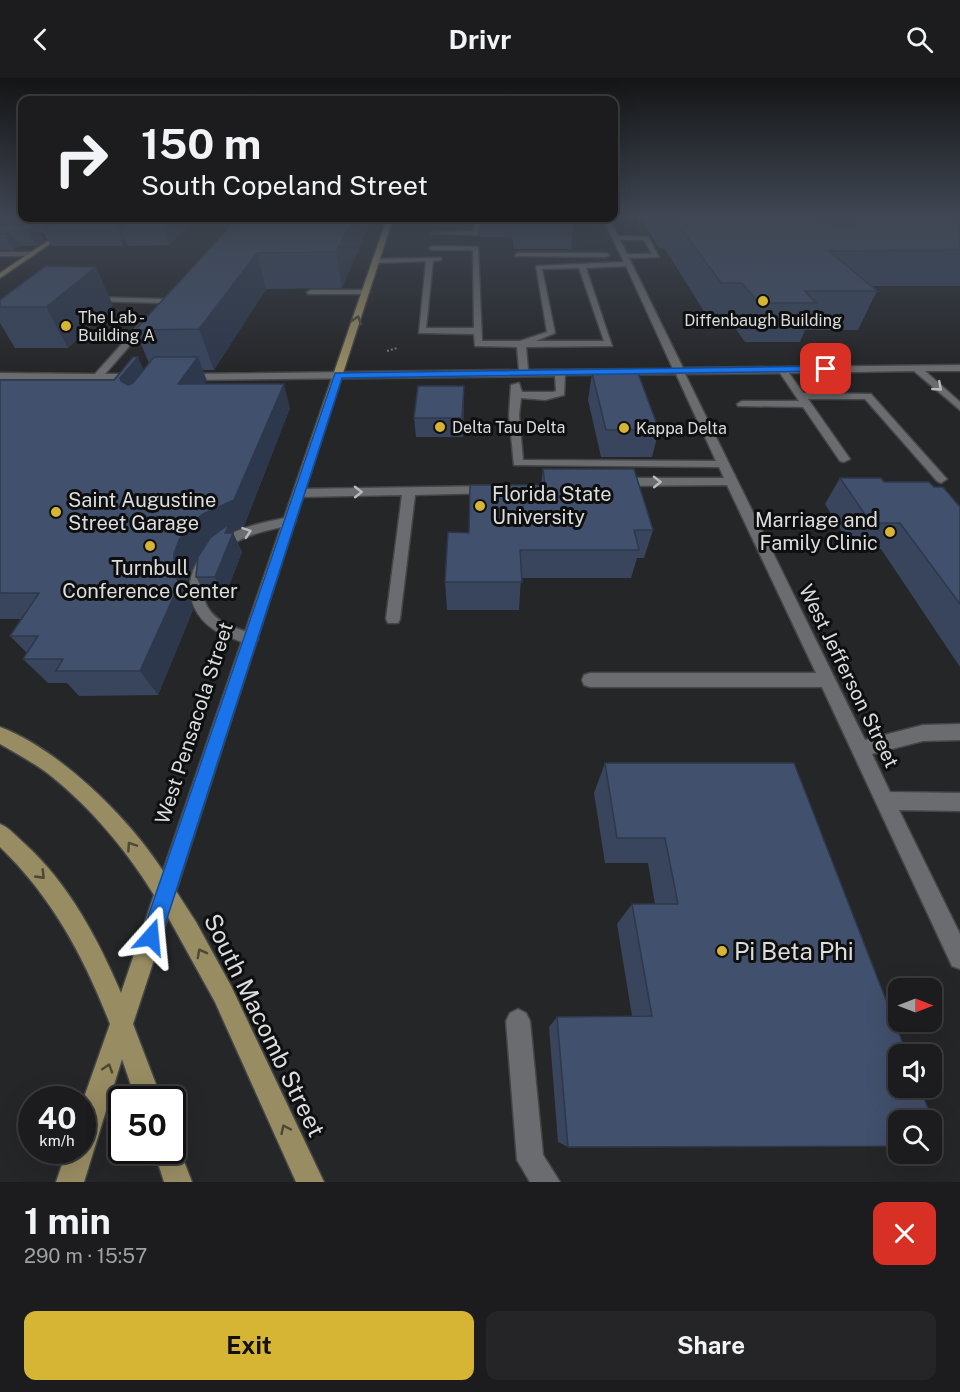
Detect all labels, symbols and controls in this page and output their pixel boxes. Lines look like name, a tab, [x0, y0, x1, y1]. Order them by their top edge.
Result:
icon: back	[24, 23, 57, 56]
text: Drivr	[449, 23, 511, 55]
icon: search	[903, 23, 936, 56]
text: 150 m	[141, 119, 261, 168]
icon: right	[42, 120, 120, 198]
text: South Copeland Street	[141, 169, 428, 201]
marker: Diffenbaugh Building	[756, 294, 770, 308]
place label: The Lab - Building A	[78, 308, 155, 345]
place label: Diffenbaugh Building	[684, 311, 842, 330]
one-way arrow	[349, 315, 362, 326]
marker: The Lab - Building A	[59, 319, 73, 333]
pin	[800, 343, 851, 394]
icon: arrive	[809, 352, 842, 385]
one-way arrow	[931, 380, 942, 391]
place label: Delta Tau Delta	[452, 418, 565, 437]
place label: Kappa Delta	[636, 419, 727, 438]
marker: Delta Tau Delta	[433, 420, 447, 434]
marker: Kappa Delta	[617, 421, 631, 435]
one-way arrow	[652, 476, 661, 488]
place label: Florida State University	[492, 482, 612, 529]
one-way arrow	[353, 486, 362, 498]
place label: Saint Augustine Street Garage	[68, 488, 216, 535]
marker: Florida State University	[473, 499, 487, 513]
marker: Saint Augustine Street Garage	[49, 505, 63, 519]
place label: Marriage and Family Clinic	[755, 508, 878, 555]
marker: Marriage and Family Clinic	[883, 525, 897, 539]
one-way arrow	[241, 526, 252, 539]
marker: Turnbull Conference Center	[143, 539, 157, 553]
place label: Turnbull Conference Center	[62, 556, 238, 603]
street label: West Jefferson Street	[794, 580, 904, 772]
street label: West Pensacola Street	[150, 619, 238, 827]
one-way arrow	[128, 842, 139, 853]
one-way arrow	[34, 869, 45, 879]
position arrow	[119, 905, 183, 969]
street label: South Macomb Street	[199, 909, 331, 1141]
place label: Pi Beta Phi	[734, 937, 854, 965]
marker: Pi Beta Phi	[715, 944, 729, 958]
one-way arrow	[197, 949, 208, 959]
north arrow	[888, 978, 942, 1032]
map controls	[888, 978, 942, 1164]
button: sound	[888, 1044, 942, 1098]
one-way arrow	[100, 1063, 113, 1074]
speed limit sign: 50	[108, 1086, 186, 1164]
text: 40	[37, 1100, 77, 1136]
button: search	[888, 1110, 942, 1164]
one-way arrow	[280, 1125, 292, 1136]
text: km/h	[39, 1132, 75, 1149]
text: 1 min	[24, 1200, 111, 1242]
button: close	[873, 1202, 936, 1265]
text: 290 m · 15:57	[24, 1244, 147, 1268]
button: Exit	[24, 1311, 474, 1380]
button: Share	[486, 1311, 936, 1380]

